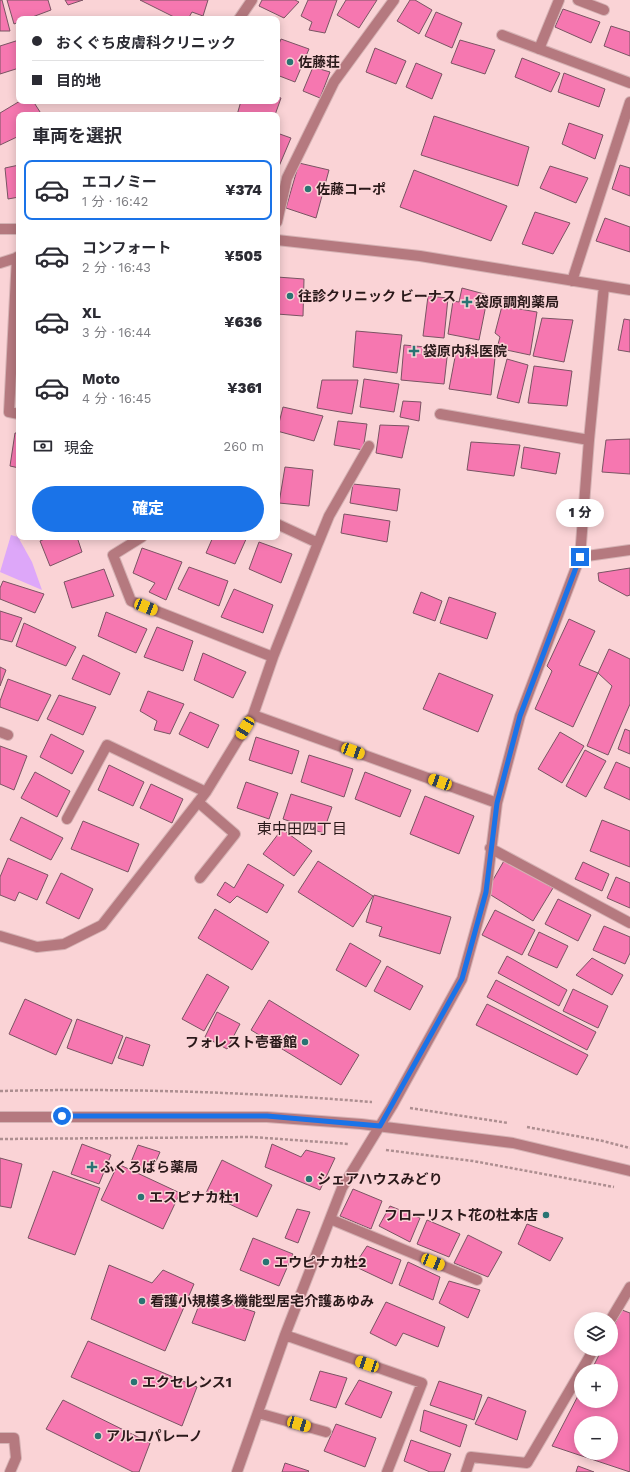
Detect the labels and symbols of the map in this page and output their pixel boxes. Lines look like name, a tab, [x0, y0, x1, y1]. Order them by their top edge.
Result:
place label: 佐藤荘	[298, 54, 340, 70]
marker: 佐藤荘	[285, 57, 295, 67]
place label: 佐藤コーポ	[316, 181, 386, 197]
marker: 佐藤コーポ	[303, 184, 313, 194]
place label: 往診クリニック ビーナス	[298, 288, 456, 304]
marker: 往診クリニック ビーナス	[285, 291, 295, 301]
place label: 袋原調剤薬局	[475, 294, 559, 310]
marker: 袋原調剤薬局	[462, 297, 472, 307]
place label: 袋原内科医院	[423, 343, 507, 359]
marker: 袋原内科医院	[408, 345, 420, 357]
callout: 1 分	[556, 499, 604, 527]
route end	[571, 548, 589, 566]
car	[133, 597, 159, 617]
car	[234, 715, 256, 741]
car	[340, 741, 366, 761]
car	[427, 772, 453, 792]
district label: 東中田四丁目	[257, 820, 347, 838]
place label: フォレスト壱番館	[185, 1034, 297, 1050]
marker: フォレスト壱番館	[300, 1037, 310, 1047]
route start	[53, 1107, 71, 1125]
place label: ふくろばら薬局	[100, 1159, 198, 1175]
marker: ふくろばら薬局	[87, 1162, 97, 1172]
place label: シェアハウスみどり	[317, 1171, 442, 1187]
marker: シェアハウスみどり	[304, 1174, 314, 1184]
place label: エスピナカ杜1	[149, 1189, 239, 1205]
marker: エスピナカ杜1	[136, 1192, 146, 1202]
place label: フローリスト花の杜本店	[384, 1207, 538, 1223]
marker: フローリスト花の杜本店	[541, 1210, 551, 1220]
car	[420, 1252, 446, 1272]
place label: エウピナカ杜2	[274, 1254, 366, 1270]
marker: エウピナカ杜2	[261, 1257, 271, 1267]
place label: 看護小規模多機能型居宅介護あゆみ	[150, 1293, 374, 1309]
marker: 看護小規模多機能型居宅介護あゆみ	[137, 1296, 147, 1306]
car	[354, 1354, 380, 1374]
place label: エクセレンス1	[142, 1374, 232, 1390]
marker: エクセレンス1	[129, 1377, 139, 1387]
car	[286, 1415, 312, 1433]
place label: アルコパレーノ	[106, 1428, 203, 1444]
marker: アルコパレーノ	[93, 1431, 103, 1441]

